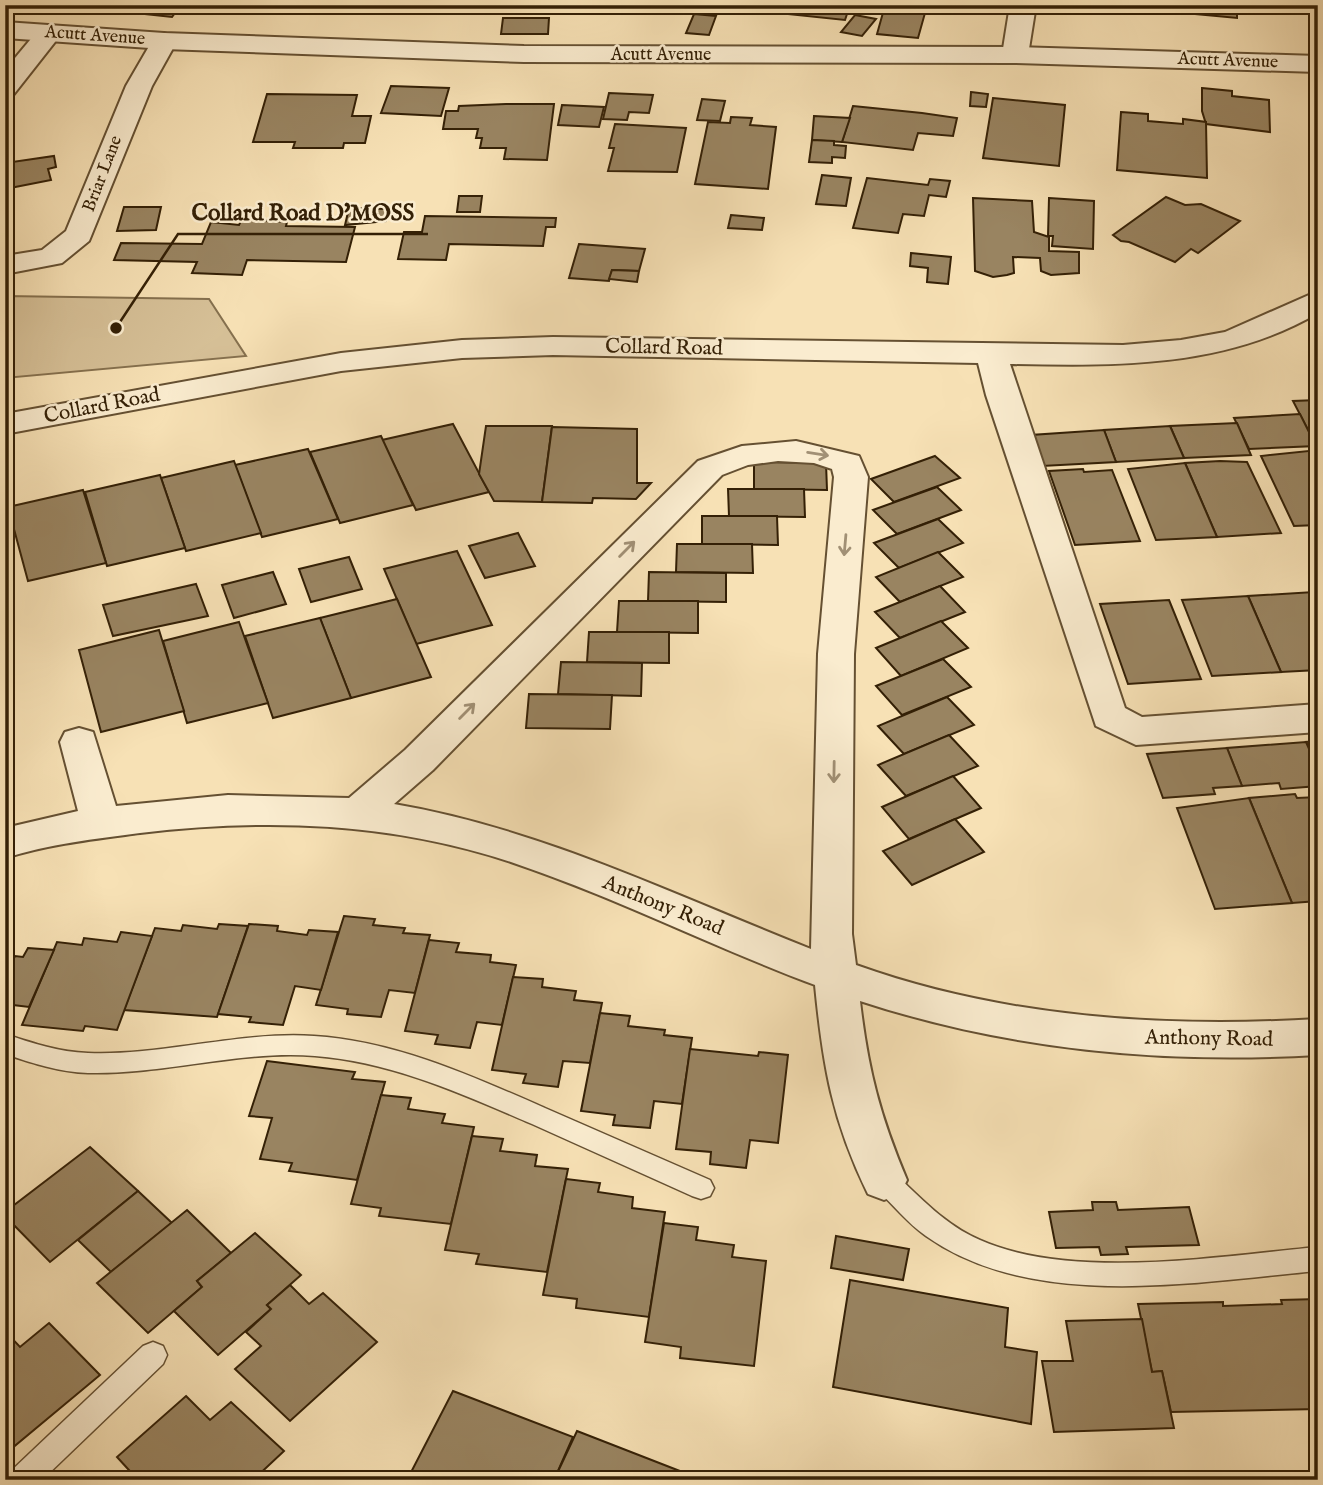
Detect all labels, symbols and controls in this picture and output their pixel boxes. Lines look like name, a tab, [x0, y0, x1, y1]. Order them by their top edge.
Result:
street label: Acutt Avenue	[43, 21, 146, 51]
street label: Acutt Avenue	[610, 44, 711, 67]
street label: Acutt Avenue	[1176, 48, 1279, 74]
street label: Briar Lane	[78, 132, 128, 216]
callout: Collard Road D'MOSS	[178, 190, 428, 234]
text: Collard Road D'MOSS	[192, 199, 415, 228]
street label: Collard Road	[605, 333, 724, 363]
street label: Collard Road	[42, 381, 163, 430]
one-way arrow	[806, 448, 829, 461]
one-way arrow	[839, 533, 852, 556]
one-way arrow	[618, 541, 635, 558]
one-way arrow	[459, 703, 476, 720]
one-way arrow	[827, 760, 841, 783]
street label: Anthony Road	[598, 869, 728, 943]
street label: Anthony Road	[1144, 1024, 1274, 1054]

